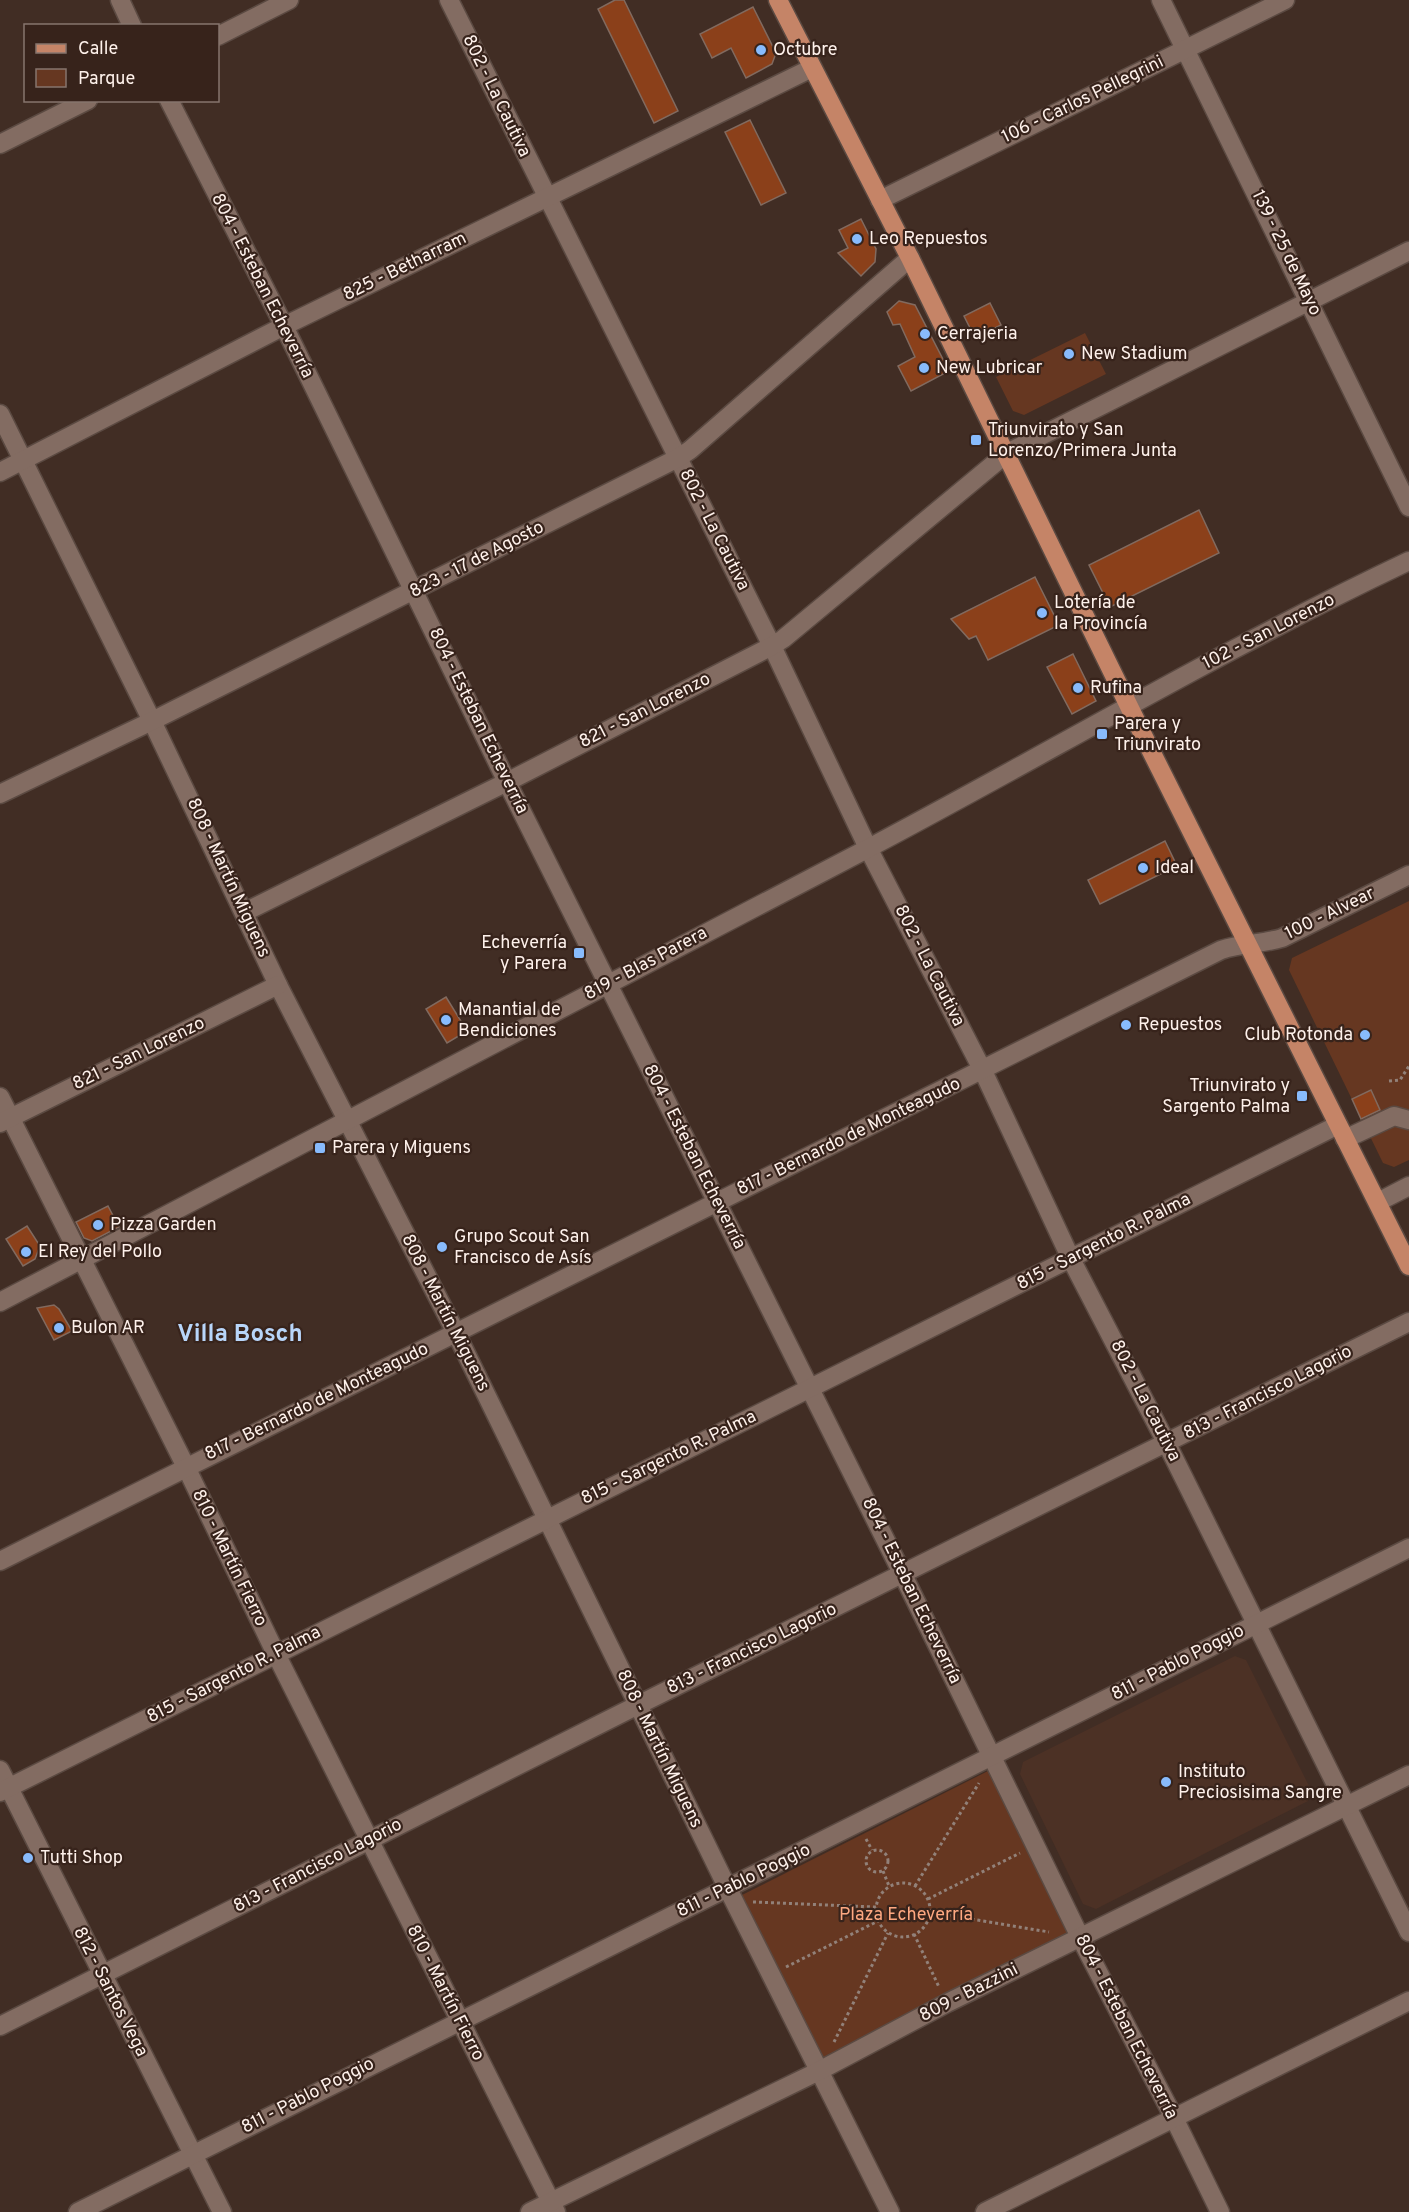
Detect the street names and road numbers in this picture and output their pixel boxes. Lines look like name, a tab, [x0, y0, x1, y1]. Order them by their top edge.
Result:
street label: 802 - La Cautiva	[456, 31, 536, 161]
street label: 106 - Carlos Pellegrini	[998, 51, 1168, 149]
street label: 139 - 25 de Mayo	[1246, 186, 1326, 320]
street label: 804 - Esteban Echeverría	[205, 190, 319, 382]
street label: 825 - Betharram	[339, 227, 471, 307]
street label: 802 - La Cautiva	[673, 465, 755, 595]
street label: 823 - 17 de Agosto	[406, 516, 548, 604]
street label: 102 - San Lorenzo	[1199, 589, 1339, 675]
street label: 804 - Esteban Echeverría	[423, 624, 533, 818]
street label: 821 - San Lorenzo	[575, 668, 715, 754]
street label: 808 - Martín Miguens	[181, 795, 275, 961]
street label: 100 - Alvear	[1281, 882, 1379, 946]
street label: 802 - La Cautiva	[888, 901, 970, 1031]
street label: 819 - Blas Parera	[581, 922, 711, 1006]
street label: 821 - San Lorenzo	[69, 1012, 209, 1096]
street label: 804 - Esteban Echeverría	[637, 1061, 751, 1253]
street label: 817 - Bernardo de Monteagudo	[733, 1073, 965, 1201]
street label: 815 - Sargento R. Palma	[1013, 1188, 1195, 1296]
street label: 808 - Martín Miguens	[395, 1231, 495, 1395]
street label: 802 - La Cautiva	[1104, 1336, 1186, 1466]
street label: 817 - Bernardo de Monteagudo	[201, 1338, 433, 1466]
street label: 813 - Francisco Lagorio	[1180, 1340, 1356, 1446]
street label: 815 - Sargento R. Palma	[578, 1406, 760, 1510]
street label: 810 - Martín Fierro	[186, 1486, 272, 1630]
street label: 804 - Esteban Echeverría	[856, 1494, 966, 1688]
street label: 813 - Francisco Lagorio	[663, 1598, 841, 1700]
street label: 811 - Pablo Poggio	[1108, 1620, 1248, 1706]
street label: 815 - Sargento R. Palma	[143, 1621, 325, 1729]
street label: 808 - Martín Miguens	[611, 1666, 707, 1832]
street label: 813 - Francisco Lagorio	[230, 1813, 406, 1919]
street label: 811 - Pablo Poggio	[673, 1839, 815, 1923]
street label: 810 - Martín Fierro	[401, 1921, 489, 2065]
street label: 812 - Santos Vega	[67, 1923, 153, 2061]
street label: 804 - Esteban Echeverría	[1069, 1931, 1183, 2123]
street label: 809 - Bazzini	[916, 1958, 1022, 2028]
street label: 811 - Pablo Poggio	[238, 2053, 378, 2139]

